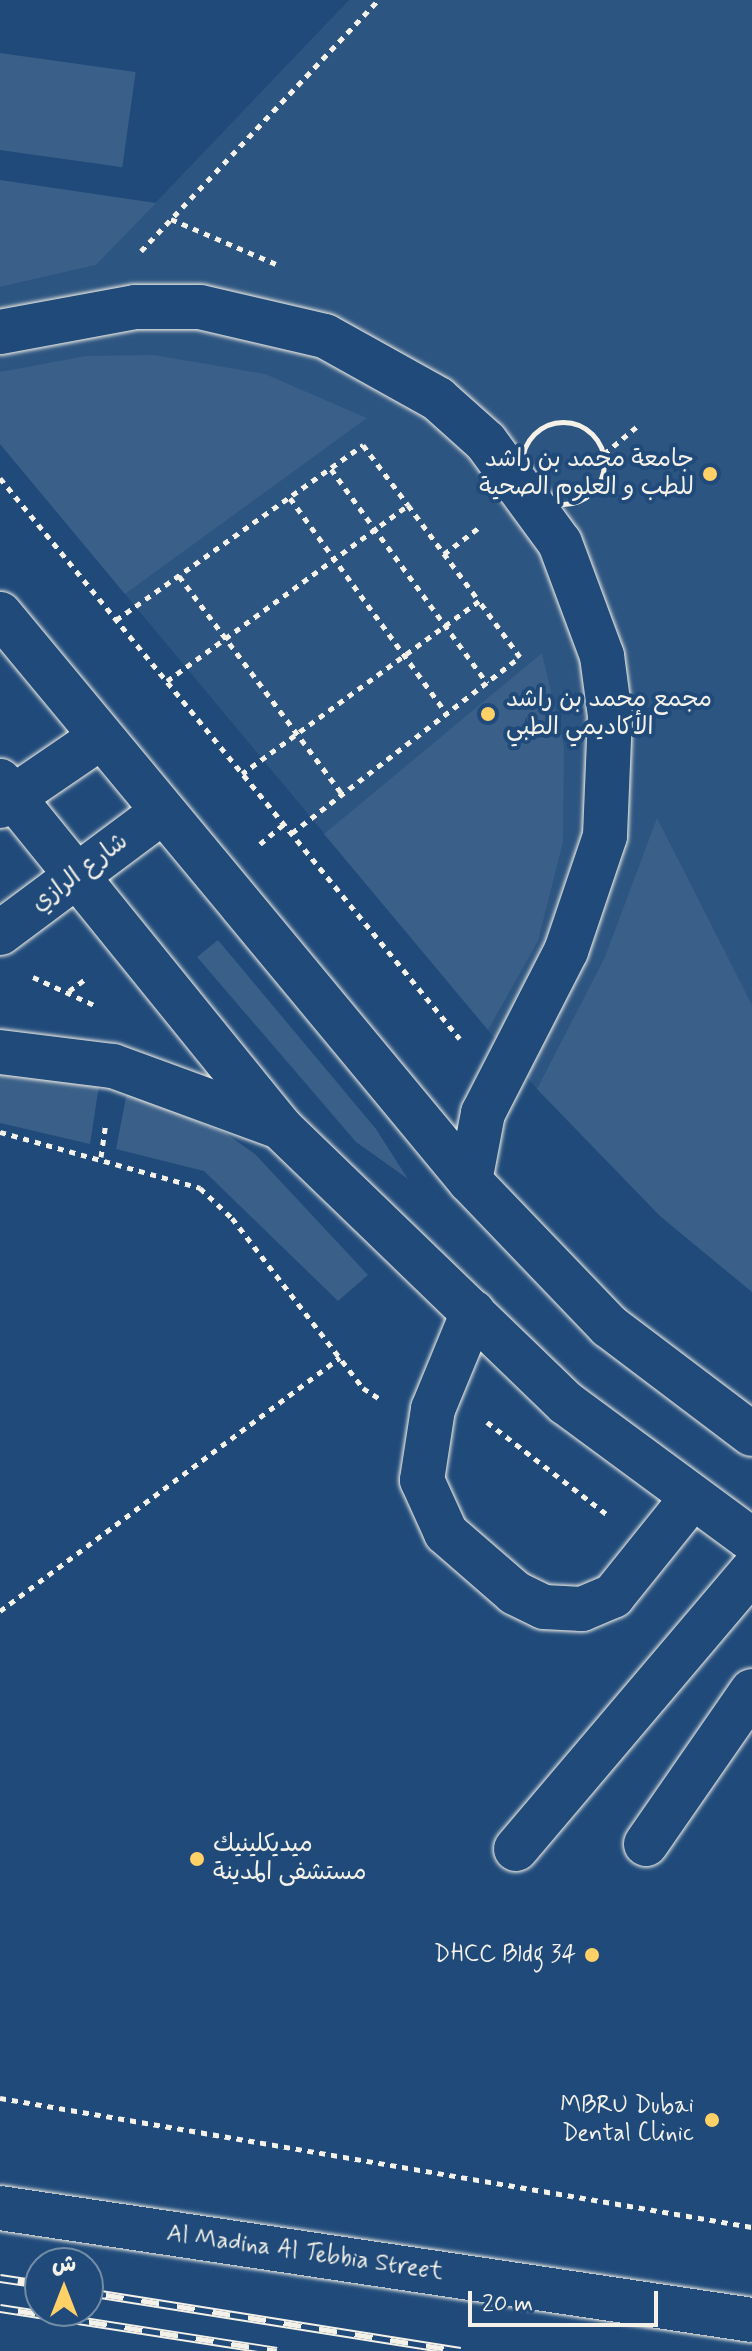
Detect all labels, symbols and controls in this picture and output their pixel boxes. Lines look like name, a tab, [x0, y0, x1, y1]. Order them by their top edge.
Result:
place label: جامعة محمد بن راشد للطب و العلوم الصحية	[479, 446, 694, 502]
marker: جامعة محمد بن راشد للطب و العلوم الصحية	[701, 465, 719, 483]
place label: مجمع محمد بن راشد الأكاديمي الطبي	[506, 686, 712, 742]
marker: مجمع محمد بن راشد الأكاديمي الطبي	[477, 703, 499, 725]
street label: شارع الرازي	[26, 827, 134, 919]
place label: ميديكلينيك مستشفى المدينة	[213, 1831, 366, 1887]
marker: ميديكلينيك مستشفى المدينة	[188, 1850, 206, 1868]
place label: DHCC Bldg 34	[431, 1941, 576, 1969]
marker: DHCC Bldg 34	[583, 1946, 601, 1964]
place label: MBRU Dubai Dental Clinic	[559, 2092, 694, 2148]
marker: MBRU Dubai Dental Clinic	[701, 2109, 723, 2131]
street label: Al Madina Al Tebbia Street	[159, 2219, 451, 2287]
north arrow	[24, 2247, 104, 2327]
text: ش	[52, 2251, 76, 2279]
scale bar	[472, 2275, 662, 2325]
text: 20 m	[482, 2289, 533, 2320]

